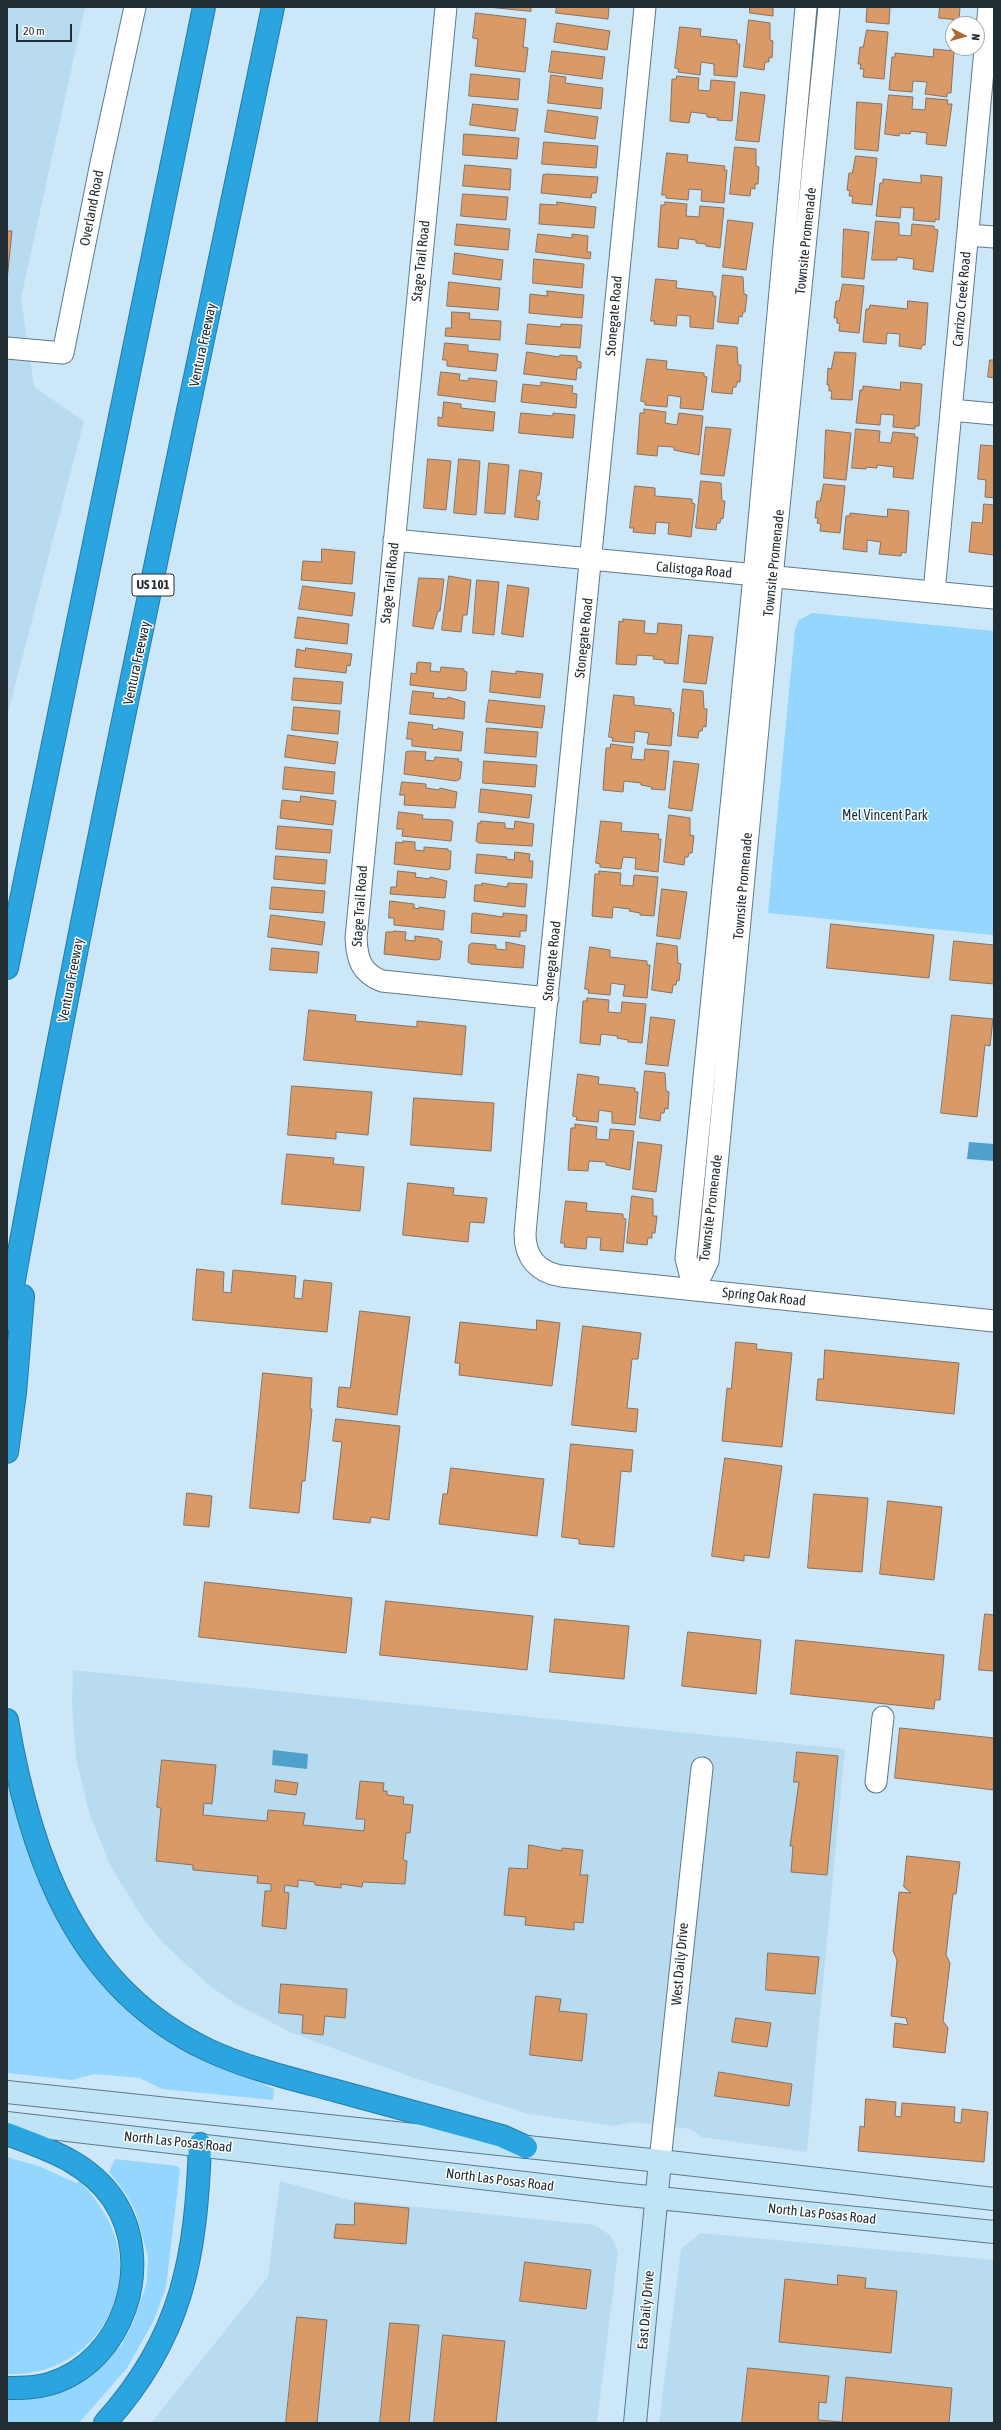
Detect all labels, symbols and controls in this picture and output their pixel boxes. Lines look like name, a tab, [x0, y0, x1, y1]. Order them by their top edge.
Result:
scale bar	[18, 16, 74, 42]
north arrow	[945, 16, 985, 56]
text: 20 m	[23, 24, 45, 38]
text: N	[970, 33, 982, 41]
street label: Overland Road	[76, 169, 108, 247]
street label: Townsite Promenade	[792, 187, 820, 295]
street label: Stage Trail Road	[408, 220, 434, 302]
street label: Carrizo Creek Road	[949, 251, 975, 347]
street label: Stonegate Road	[602, 275, 626, 357]
street label: Ventura Freeway	[186, 302, 220, 388]
street label: Townsite Promenade	[760, 509, 788, 617]
street label: Stage Trail Road	[377, 542, 403, 624]
street label: Calistoga Road	[655, 558, 733, 582]
road number: US 101	[132, 574, 174, 596]
street label: Stonegate Road	[571, 597, 597, 679]
street label: Ventura Freeway	[120, 620, 154, 706]
park label: Mel Vincent Park	[842, 808, 928, 824]
street label: Townsite Promenade	[730, 832, 756, 940]
street label: Stage Trail Road	[349, 865, 371, 947]
street label: Stonegate Road	[539, 920, 565, 1002]
street label: Ventura Freeway	[55, 937, 87, 1023]
street label: Townsite Promenade	[696, 1154, 726, 1262]
street label: Spring Oak Road	[721, 1284, 807, 1310]
street label: West Daily Drive	[668, 1922, 692, 2006]
street label: North Las Posas Road	[123, 2128, 233, 2156]
street label: North Las Posas Road	[445, 2165, 555, 2195]
street label: North Las Posas Road	[767, 2200, 877, 2228]
street label: East Daily Drive	[634, 2270, 658, 2350]

